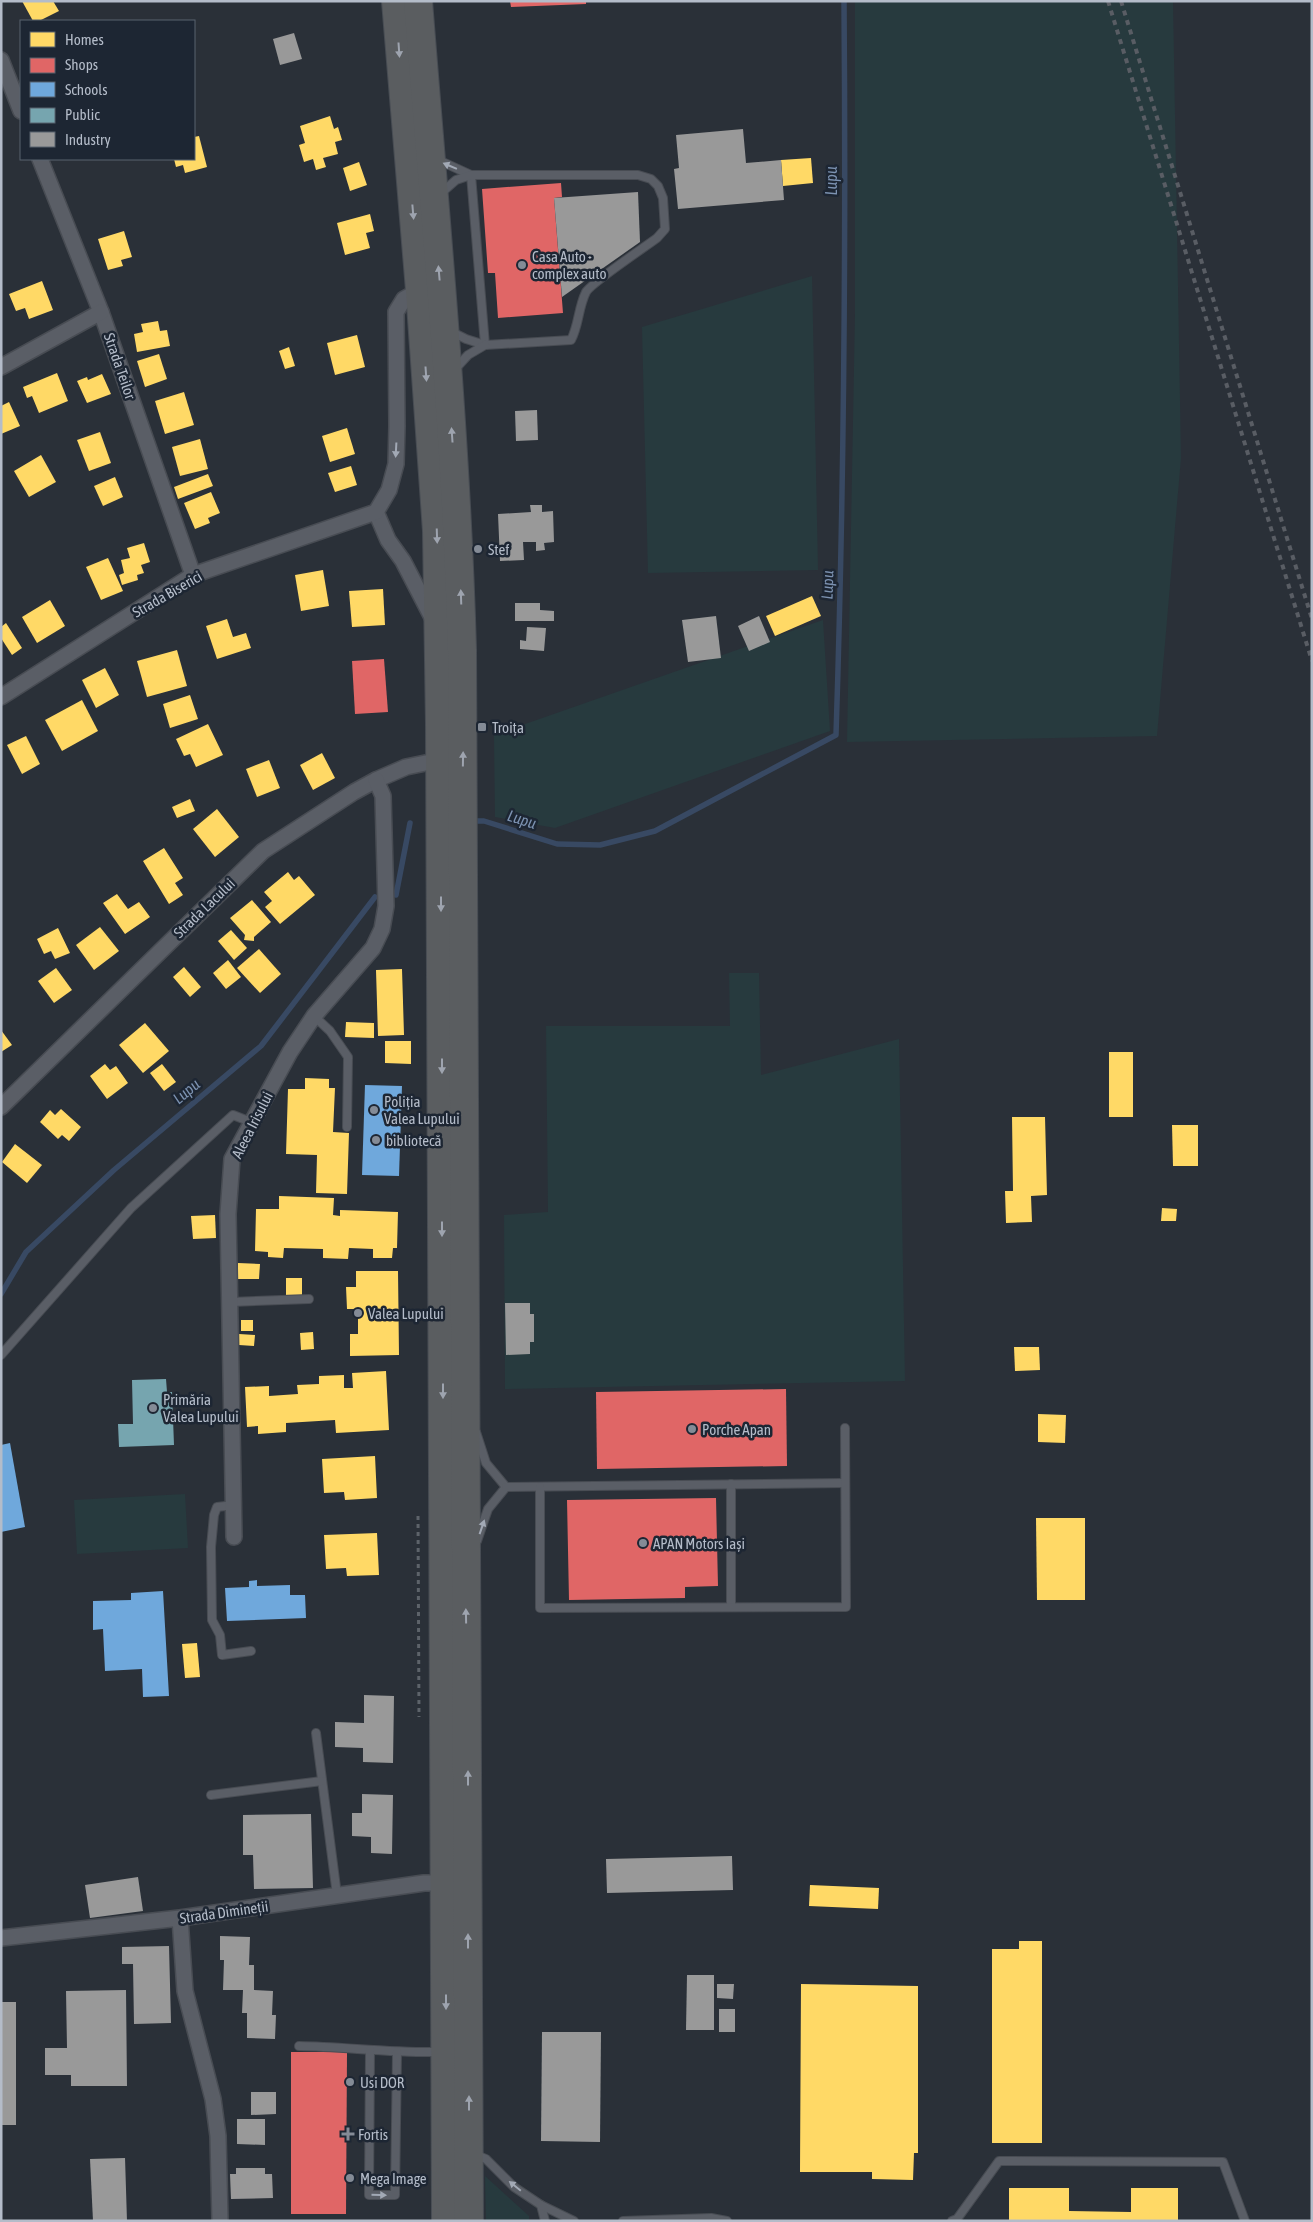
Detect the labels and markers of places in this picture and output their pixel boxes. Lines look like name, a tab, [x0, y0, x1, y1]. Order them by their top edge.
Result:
place label: Casa Auto - complex auto	[532, 248, 607, 282]
marker: Casa Auto - complex auto	[516, 259, 528, 271]
place label: Stef	[488, 541, 509, 558]
marker: Stef	[472, 543, 484, 555]
place label: Troița	[492, 719, 524, 736]
marker: Troița	[476, 721, 488, 733]
place label: Poliția Valea Lupului	[384, 1093, 460, 1127]
marker: Poliția Valea Lupului	[368, 1104, 380, 1116]
place label: bibliotecă	[386, 1132, 442, 1149]
marker: bibliotecă	[370, 1134, 382, 1146]
place label: Valea Lupului	[368, 1305, 444, 1322]
marker: Valea Lupului	[352, 1307, 364, 1319]
place label: Primăria Valea Lupului	[163, 1391, 239, 1425]
marker: Primăria Valea Lupului	[147, 1402, 159, 1414]
place label: Porche Apan	[702, 1421, 771, 1438]
marker: Porche Apan	[686, 1423, 698, 1435]
place label: APAN Motors Iași	[653, 1535, 745, 1552]
marker: APAN Motors Iași	[637, 1537, 649, 1549]
place label: Usi DOR	[360, 2074, 405, 2091]
marker: Usi DOR	[344, 2076, 356, 2088]
place label: Fortis	[358, 2126, 388, 2143]
marker: Fortis	[342, 2128, 354, 2140]
place label: Mega Image	[360, 2170, 427, 2187]
marker: Mega Image	[344, 2172, 356, 2184]

